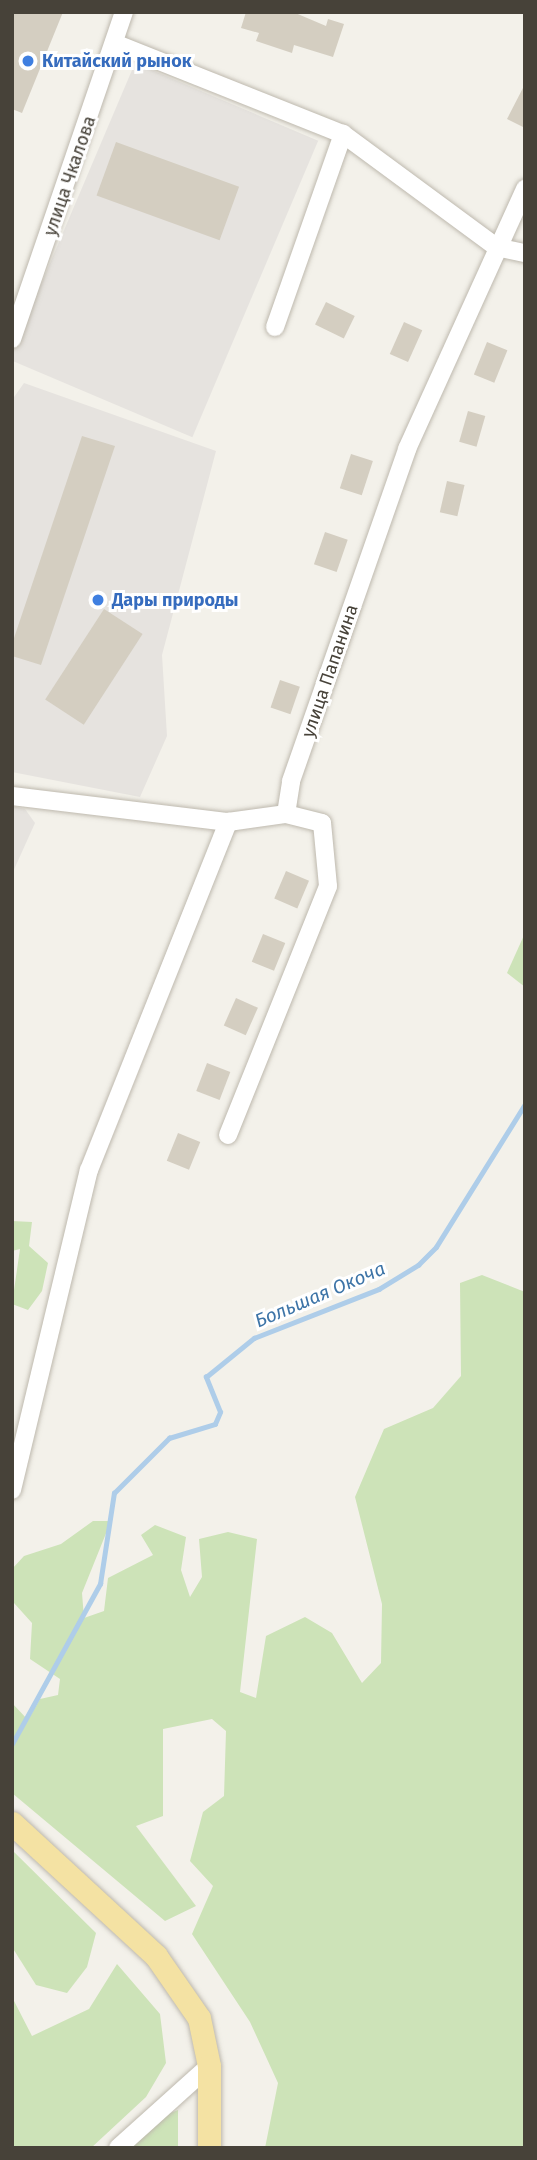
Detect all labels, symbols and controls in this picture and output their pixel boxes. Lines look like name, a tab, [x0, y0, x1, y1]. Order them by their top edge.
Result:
place label: Китайский рынок	[42, 50, 192, 72]
marker: Китайский рынок	[20, 53, 36, 69]
street label: улица Чкалова	[39, 113, 101, 239]
place label: Дары природы	[112, 589, 239, 611]
marker: Дары природы	[90, 592, 106, 608]
street label: улица Папанина	[297, 602, 363, 740]
water label: Большая Окоча	[251, 1257, 389, 1333]

